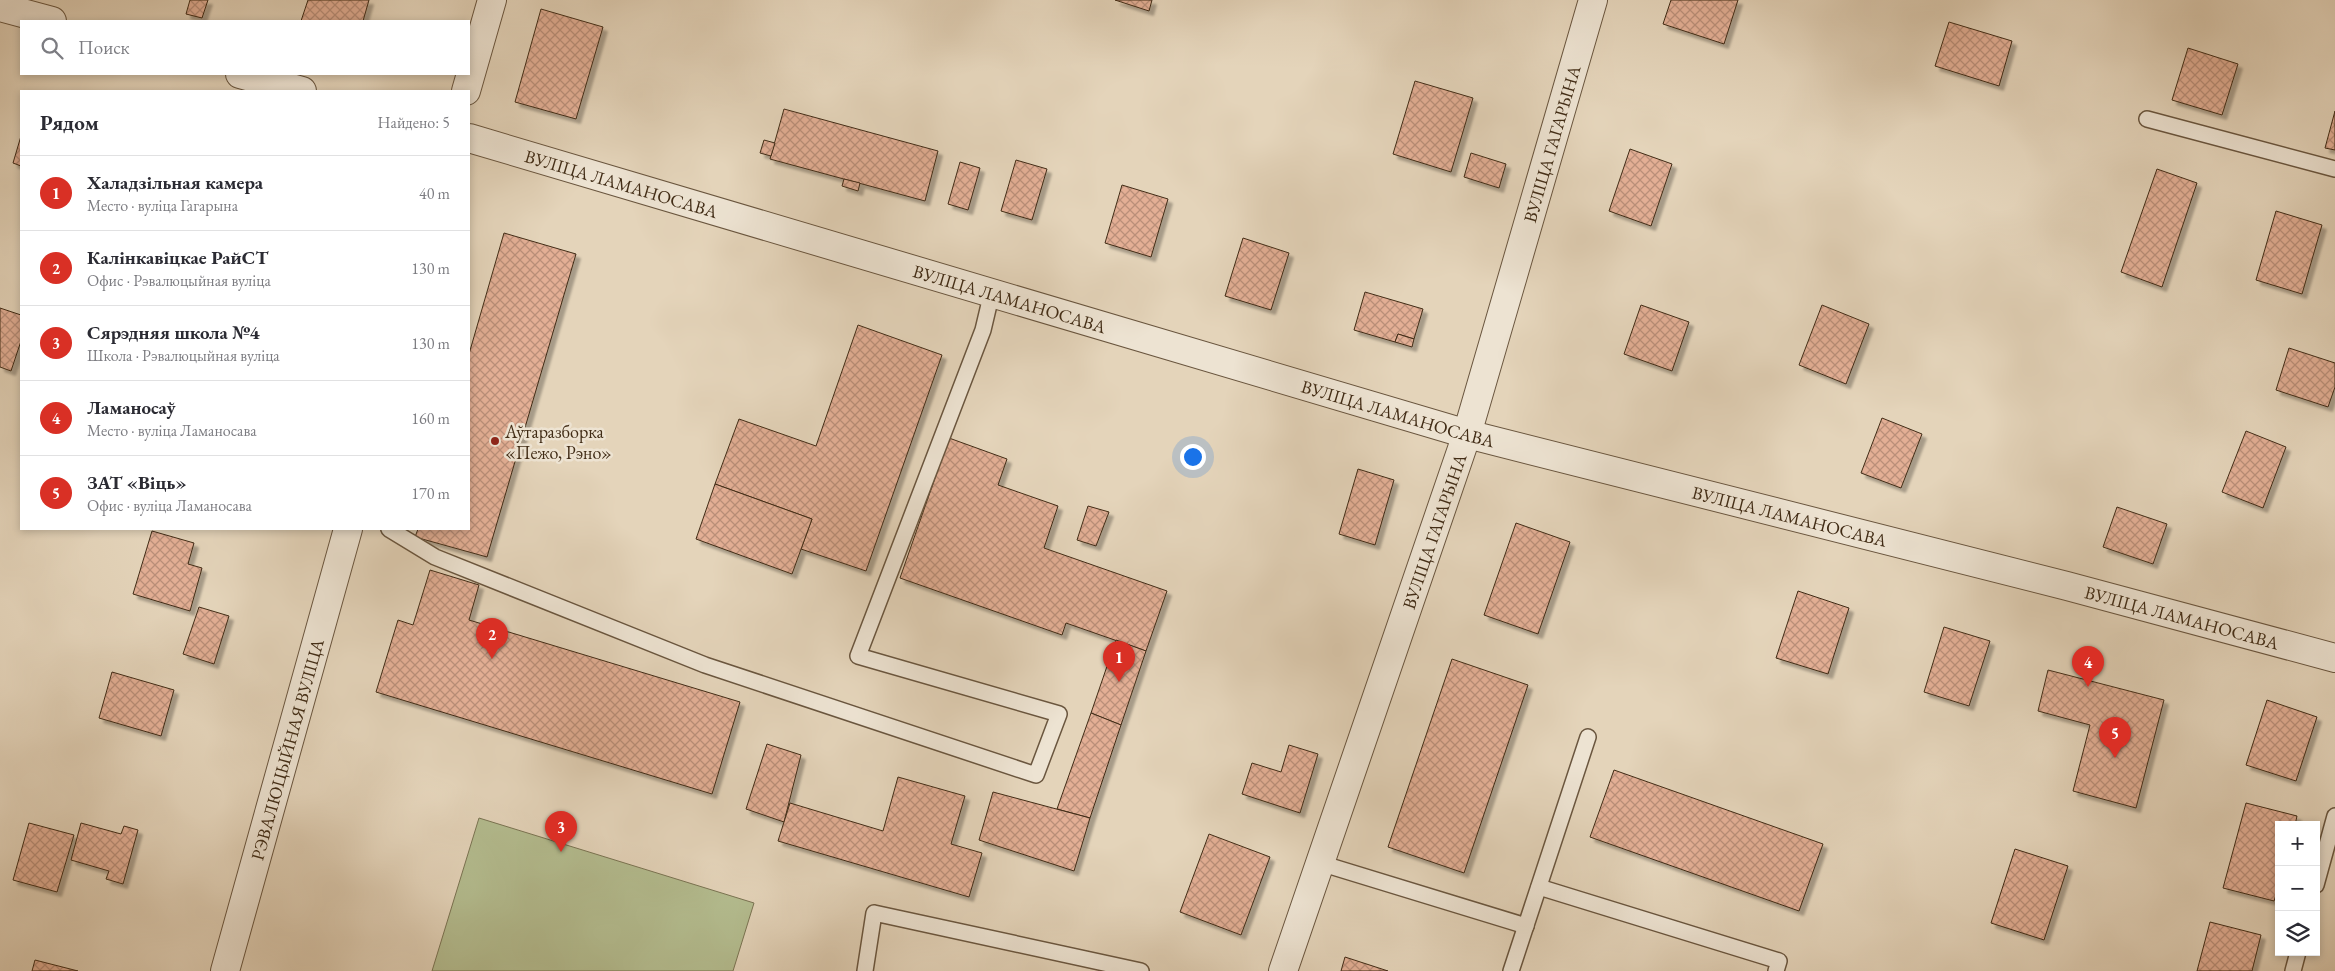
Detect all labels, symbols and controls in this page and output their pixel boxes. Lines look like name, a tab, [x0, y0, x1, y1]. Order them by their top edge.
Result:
search box	[20, 20, 470, 75]
icon: search	[38, 34, 66, 62]
text: Поиск	[78, 35, 130, 60]
street label: ВУЛІЦА ГАГАРЫНА	[1518, 62, 1585, 225]
text: Рядом	[40, 109, 99, 136]
text: Найдено: 5	[378, 112, 450, 133]
street label: ВУЛІЦА ЛАМАНОСАВА	[522, 144, 721, 223]
text: Халадзільная камера	[87, 170, 263, 195]
text: 1	[52, 183, 60, 204]
text: 40 m	[419, 183, 450, 204]
text: Место · вуліца Гагарына	[87, 195, 238, 216]
text: Калінкавіцкае РайСТ	[87, 245, 268, 270]
text: 2	[52, 258, 60, 279]
text: 130 m	[411, 258, 450, 279]
street label: ВУЛІЦА ЛАМАНОСАВА	[911, 259, 1109, 338]
text: Офис · Рэвалюцыйная вуліца	[87, 270, 271, 291]
text: Сярэдняя школа №4	[87, 320, 260, 345]
text: 3	[52, 333, 60, 354]
text: 130 m	[411, 333, 450, 354]
text: Школа · Рэвалюцыйная вуліца	[87, 345, 280, 366]
street label: ВУЛІЦА ЛАМАНОСАВА	[1299, 374, 1498, 452]
text: Ламаносаў	[87, 395, 176, 420]
text: 4	[52, 408, 60, 429]
text: 160 m	[411, 408, 450, 429]
text: Место · вуліца Ламаносава	[87, 420, 257, 441]
place label: Аўтаразборка «Пежо, Рэно»	[504, 420, 612, 464]
marker: Аўтаразборка «Пежо, Рэно»	[489, 435, 501, 447]
your location	[1180, 444, 1206, 470]
street label: ВУЛІЦА ГАГАРЫНА	[1396, 450, 1471, 612]
text: ЗАТ «Віць»	[87, 470, 187, 495]
street label: ВУЛІЦА ЛАМАНОСАВА	[1690, 480, 1890, 552]
text: 5	[52, 483, 60, 504]
text: 170 m	[411, 483, 450, 504]
text: Офис · вуліца Ламаносава	[87, 495, 252, 516]
street label: ВУЛІЦА ЛАМАНОСАВА	[2082, 580, 2282, 654]
pin: 2	[476, 618, 508, 659]
street label: РЭВАЛЮЦЫЙНАЯ ВУЛІЦА	[245, 636, 329, 863]
pin: 1	[1103, 641, 1135, 682]
pin: 4	[2072, 646, 2104, 687]
pin: 5	[2099, 717, 2131, 758]
pin: 3	[545, 811, 577, 852]
map controls	[2275, 821, 2320, 956]
button: +	[2275, 821, 2320, 866]
button: −	[2275, 866, 2320, 911]
button: layers	[2275, 911, 2320, 956]

